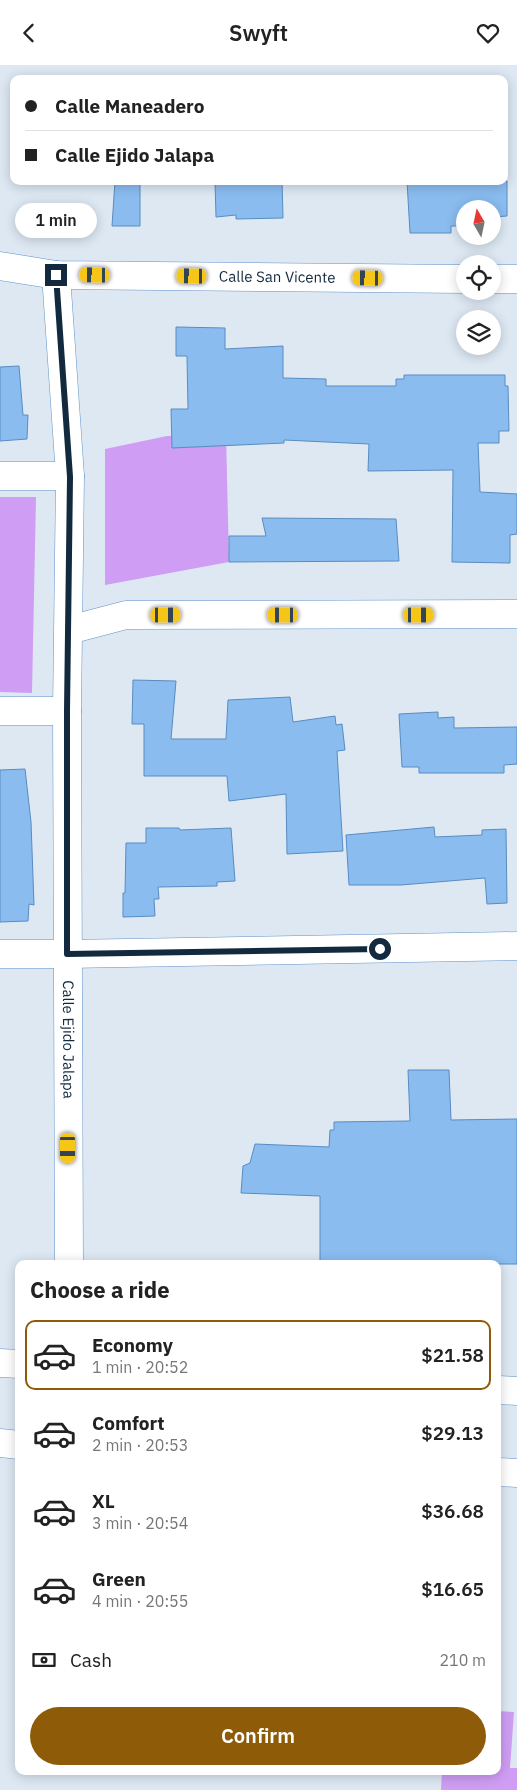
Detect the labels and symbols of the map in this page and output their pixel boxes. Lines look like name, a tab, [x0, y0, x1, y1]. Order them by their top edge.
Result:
north arrow	[456, 200, 501, 245]
callout: 1 min	[15, 203, 97, 237]
route end	[45, 264, 67, 286]
car	[79, 267, 110, 283]
street label: Calle San Vicente	[219, 267, 336, 287]
car	[176, 268, 207, 284]
car	[352, 270, 383, 286]
car	[151, 608, 181, 623]
car	[268, 608, 298, 623]
car	[404, 608, 434, 623]
route start	[369, 938, 391, 960]
street label: Calle Ejido Jalapa	[59, 980, 78, 1099]
car	[60, 1133, 75, 1163]

